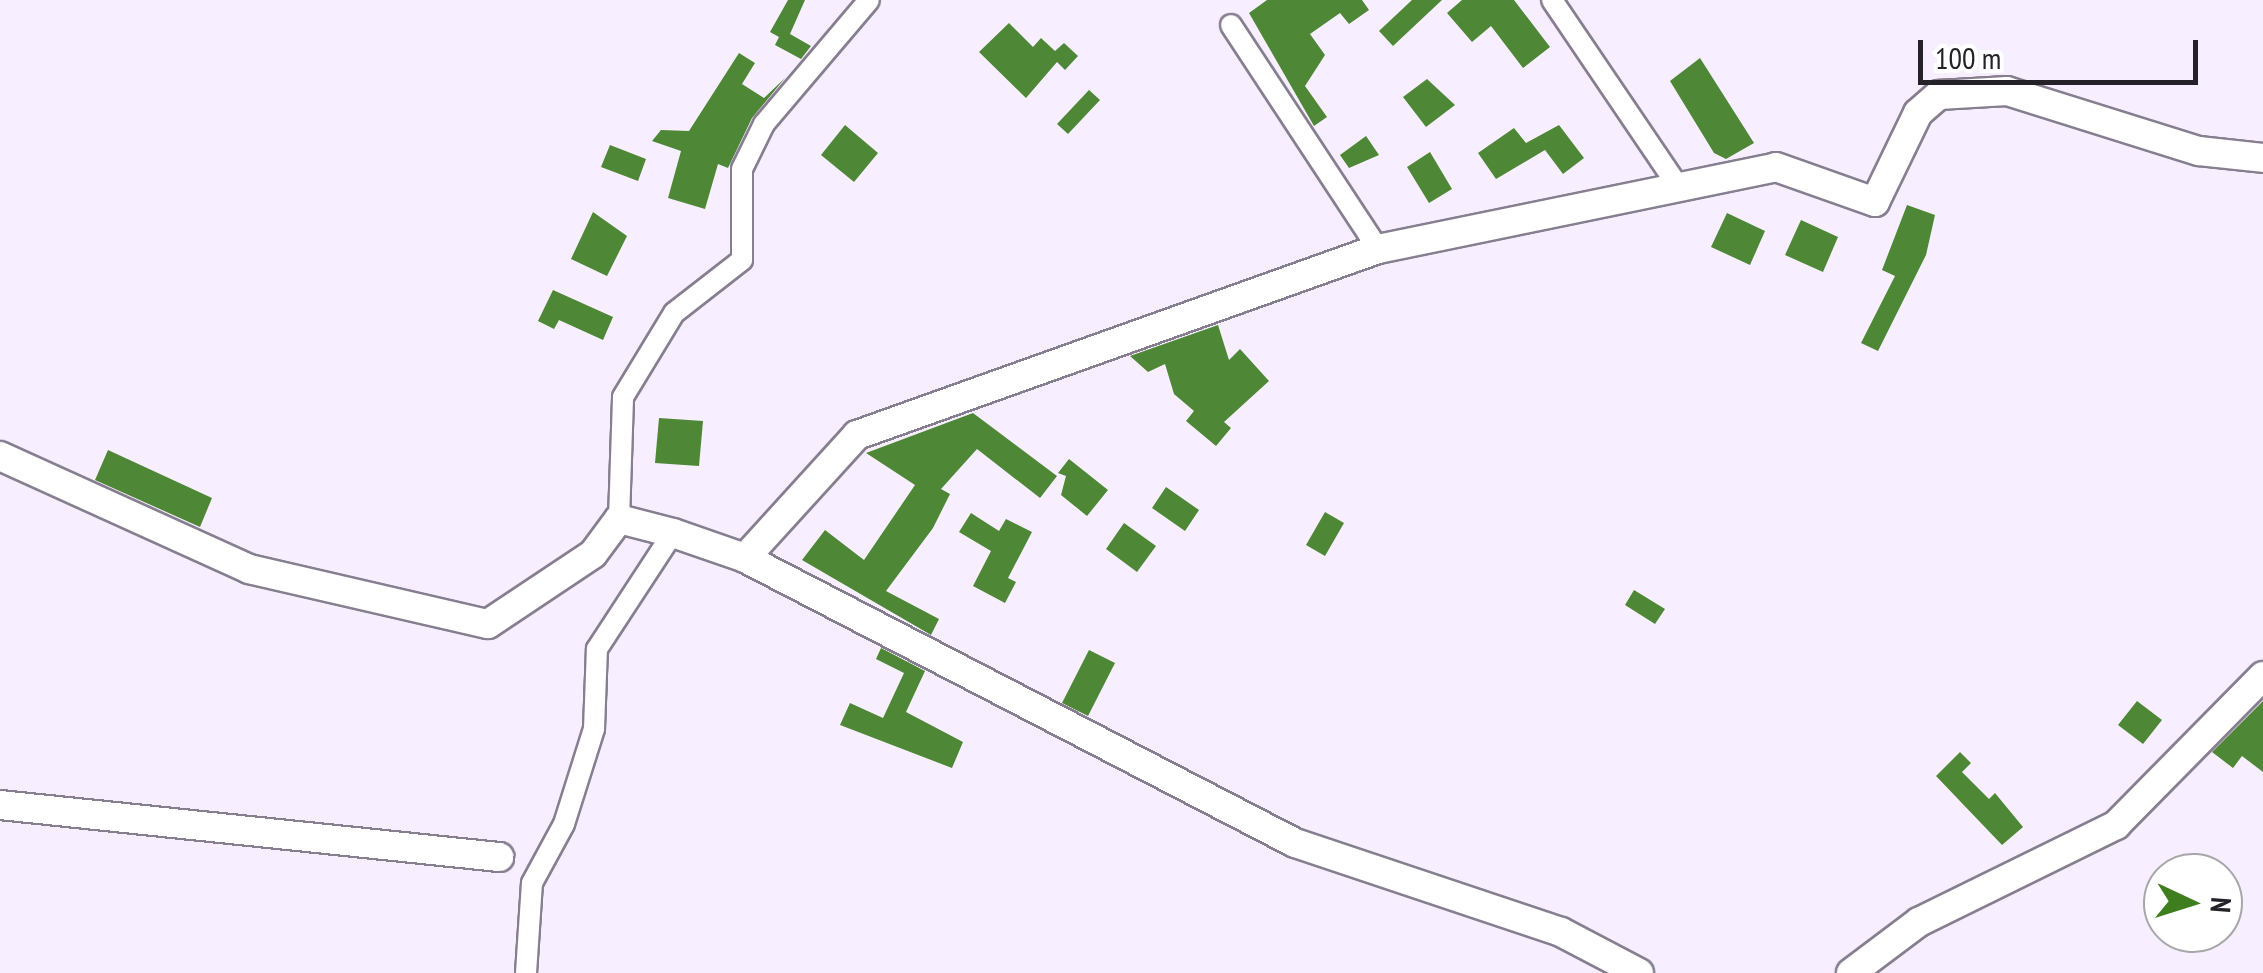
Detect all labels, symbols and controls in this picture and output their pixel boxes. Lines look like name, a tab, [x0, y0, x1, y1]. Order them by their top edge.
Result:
scale bar	[1923, 20, 2203, 82]
text: 100 m	[1935, 38, 2001, 77]
north arrow	[2143, 853, 2243, 953]
text: N	[2202, 896, 2240, 914]

